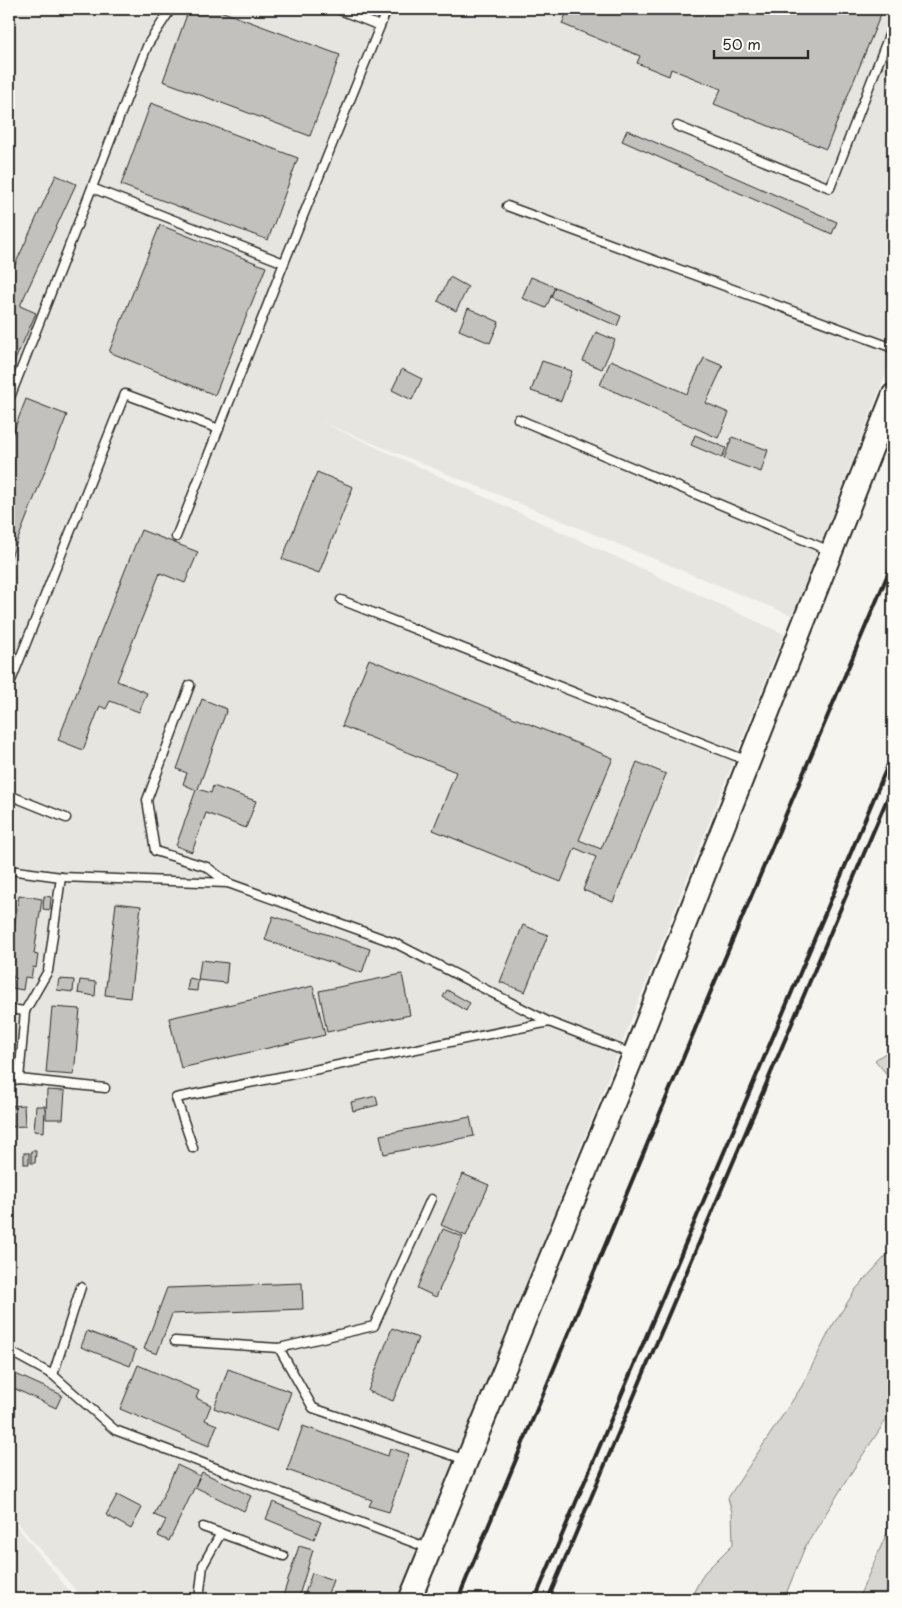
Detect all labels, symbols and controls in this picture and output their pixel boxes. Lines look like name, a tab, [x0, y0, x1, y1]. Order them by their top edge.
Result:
scale bar	[714, 28, 808, 60]
text: 50 m	[722, 32, 761, 55]

